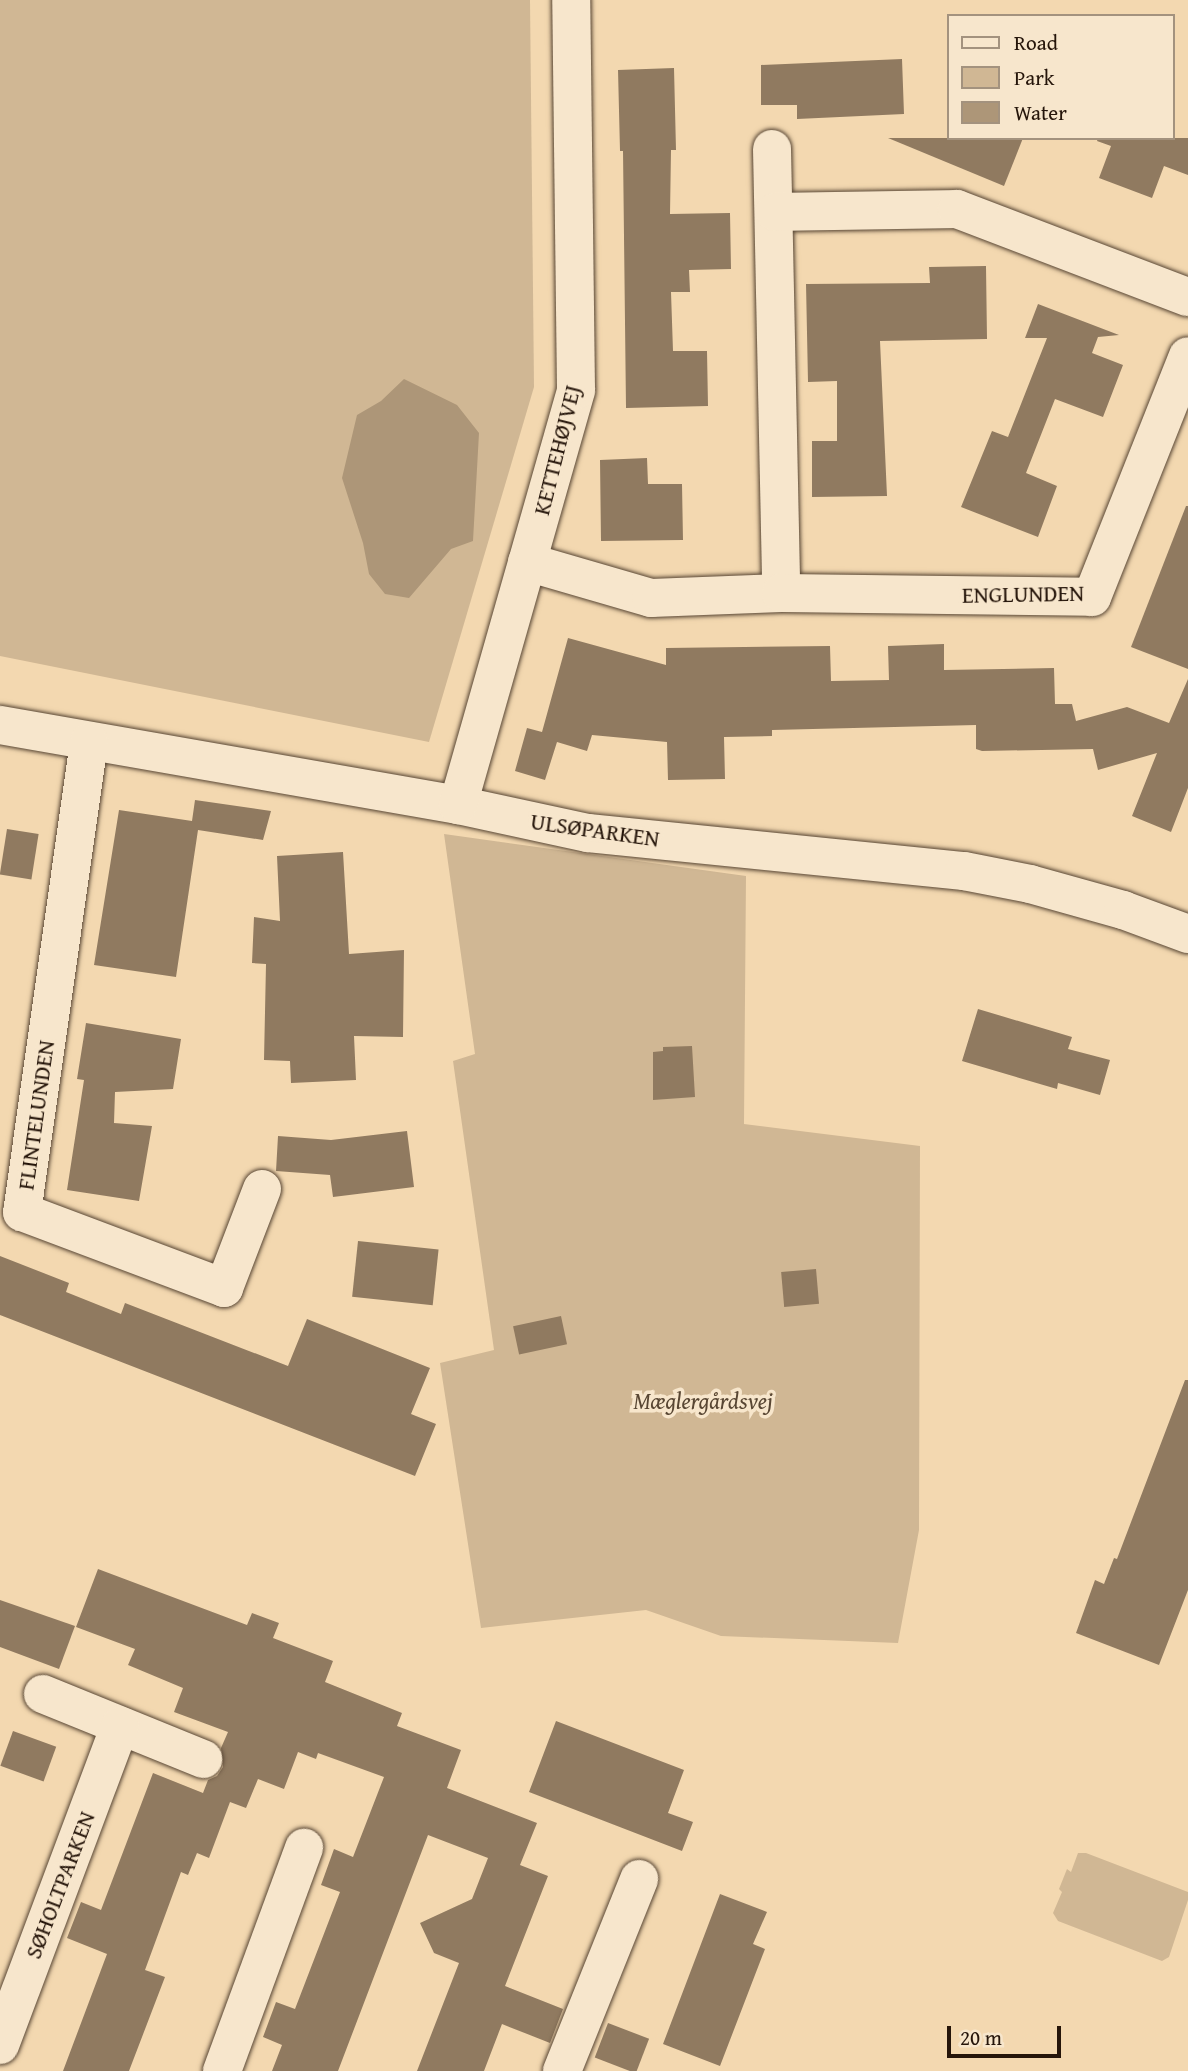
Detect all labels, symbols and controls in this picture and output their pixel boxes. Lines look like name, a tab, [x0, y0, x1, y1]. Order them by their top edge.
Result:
legend	[946, 14, 1174, 140]
text: Road	[1014, 27, 1058, 58]
text: Park	[1014, 62, 1055, 93]
text: Water	[1014, 97, 1067, 128]
street label: KETTEHØJVEJ	[528, 382, 586, 518]
street label: ENGLUNDEN	[962, 579, 1084, 609]
street label: ULSØPARKEN	[529, 807, 661, 853]
street label: FLINTELUNDEN	[12, 1038, 60, 1192]
park label: Mæglergårdsvej	[633, 1387, 773, 1415]
street label: SØHOLTPARKEN	[19, 1807, 101, 1963]
scale bar	[950, 2011, 1064, 2056]
text: 20 m	[960, 2022, 1002, 2053]

